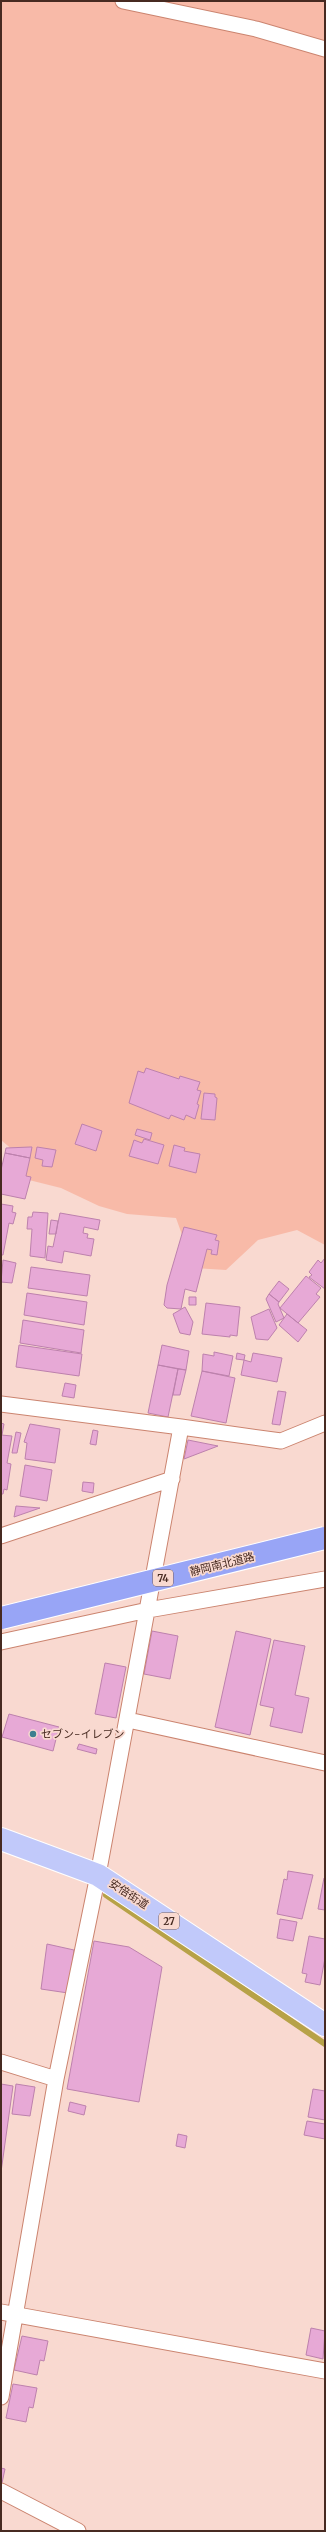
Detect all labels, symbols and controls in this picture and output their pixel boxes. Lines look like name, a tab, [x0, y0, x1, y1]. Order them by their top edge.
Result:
street label: 静岡南北道路	[188, 1549, 256, 1579]
road number: 74	[153, 1570, 173, 1586]
place label: セブン-イレブン	[41, 1727, 124, 1741]
marker: セブン-イレブン	[28, 1729, 38, 1739]
street label: 安倍街道	[107, 1876, 151, 1912]
road number: 27	[159, 1913, 179, 1929]

